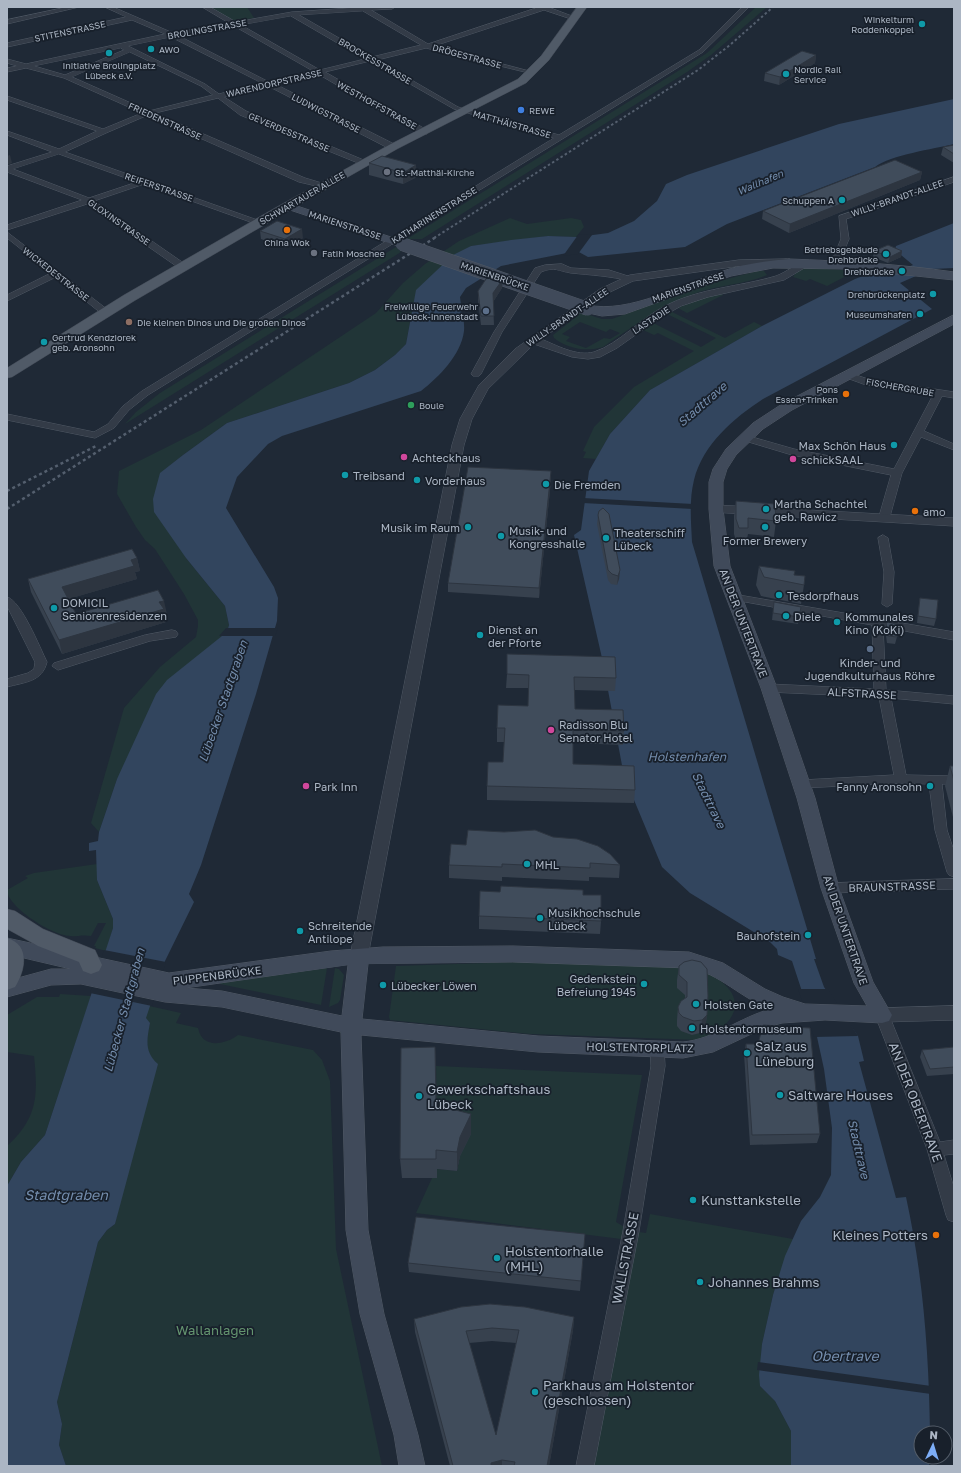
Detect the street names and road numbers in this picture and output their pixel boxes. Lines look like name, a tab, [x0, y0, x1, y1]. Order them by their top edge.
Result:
street label: BROLINGSTRASSE	[167, 17, 247, 41]
street label: STITENSTRASSE	[33, 18, 107, 44]
street label: BROCKESSTRASSE	[336, 36, 414, 86]
street label: DRÖGESTRASSE	[431, 41, 503, 71]
street label: WARENDORPSTRASSE	[225, 67, 323, 99]
street label: WESTHOFFSTRASSE	[335, 78, 419, 132]
street label: LUDWIGSTRASSE	[290, 91, 362, 135]
street label: FRIEDENSTRASSE	[127, 100, 203, 142]
street label: MATTHÄISTRASSE	[472, 108, 552, 140]
street label: GEVERDESSTRASSE	[247, 110, 331, 154]
street label: SCHWARTAUER ALLEE	[257, 169, 347, 227]
street label: REIFERSTRASSE	[123, 170, 195, 204]
street label: WILLY-BRANDT-ALLEE	[850, 177, 944, 219]
street label: KATHARINENSTRASSE	[389, 184, 479, 246]
street label: GLOXINSTRASSE	[86, 196, 152, 248]
street label: MARIENSTRASSE	[307, 208, 383, 242]
street label: WICKEDESTRASSE	[21, 245, 91, 303]
street label: MARIENBRÜCKE	[459, 259, 531, 293]
street label: MARIENSTRASSE	[651, 270, 725, 304]
street label: WILLY-BRANDT-ALLEE	[524, 285, 610, 349]
street label: LASTADIE	[630, 304, 672, 336]
street label: FISCHERGRUBE	[865, 376, 935, 398]
street label: AN DER UNTERTRAVE	[717, 567, 771, 679]
street label: ALFSTRASSE	[827, 685, 897, 701]
street label: AN DER UNTERTRAVE	[821, 873, 871, 987]
street label: BRAUNSTRASSE	[848, 878, 936, 894]
street label: PUPPENBRÜCKE	[172, 963, 262, 987]
street label: HOLSTENTORPLATZ	[586, 1040, 694, 1054]
street label: AN DER OBERTRAVE	[886, 1040, 946, 1164]
street label: WALLSTRASSE	[608, 1211, 642, 1305]

